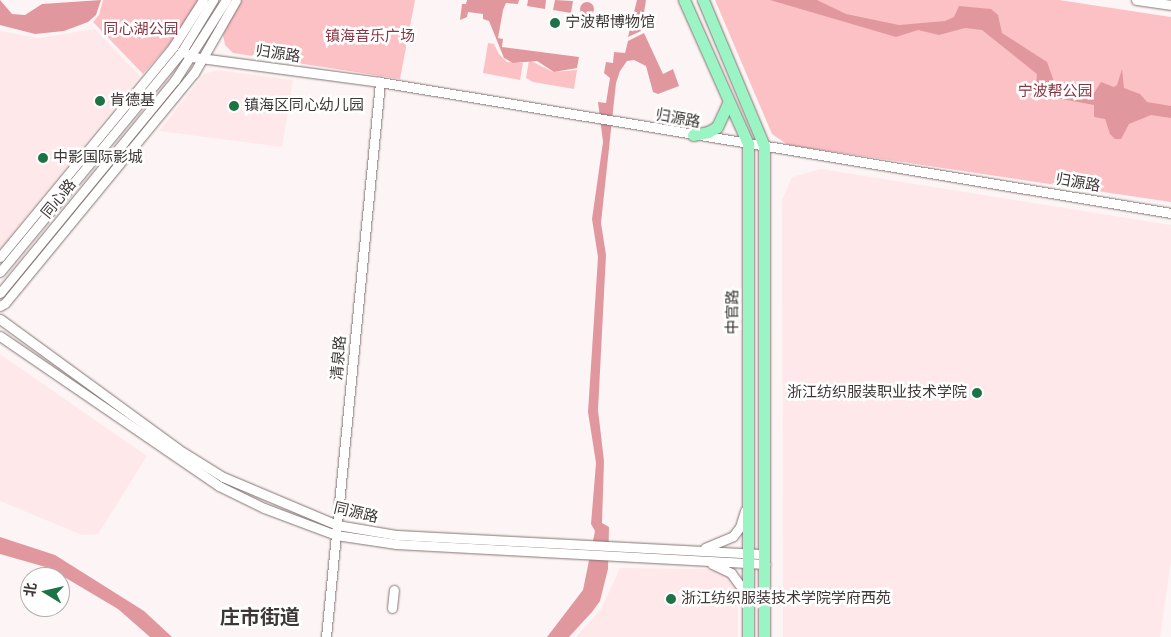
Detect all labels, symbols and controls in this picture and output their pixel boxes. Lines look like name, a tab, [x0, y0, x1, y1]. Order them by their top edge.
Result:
place label: 宁波帮博物馆	[565, 14, 655, 32]
marker: 宁波帮博物馆	[549, 17, 561, 29]
park label: 同心湖公园	[104, 21, 178, 39]
park label: 镇海音乐广场	[325, 28, 415, 46]
street label: 归源路	[254, 42, 302, 66]
park label: 宁波帮公园	[1018, 83, 1092, 101]
place label: 肯德基	[110, 92, 155, 110]
marker: 肯德基	[94, 95, 106, 107]
place label: 镇海区同心幼儿园	[244, 97, 364, 115]
marker: 镇海区同心幼儿园	[228, 100, 240, 112]
street label: 归源路	[654, 106, 702, 132]
place label: 中影国际影城	[53, 149, 143, 167]
marker: 中影国际影城	[37, 152, 49, 164]
street label: 归源路	[1054, 170, 1102, 196]
street label: 同心路	[38, 176, 80, 222]
street label: 中官路	[724, 290, 742, 334]
street label: 清泉路	[328, 335, 350, 381]
place label: 浙江纺织服装职业技术学院	[787, 384, 967, 402]
marker: 浙江纺织服装职业技术学院	[971, 387, 983, 399]
street label: 同源路	[332, 499, 380, 527]
north arrow	[20, 567, 70, 617]
text: 北	[21, 581, 40, 598]
place label: 浙江纺织服装技术学院学府西苑	[681, 590, 891, 608]
marker: 浙江纺织服装技术学院学府西苑	[665, 593, 677, 605]
district label: 庄市街道	[220, 605, 300, 629]

